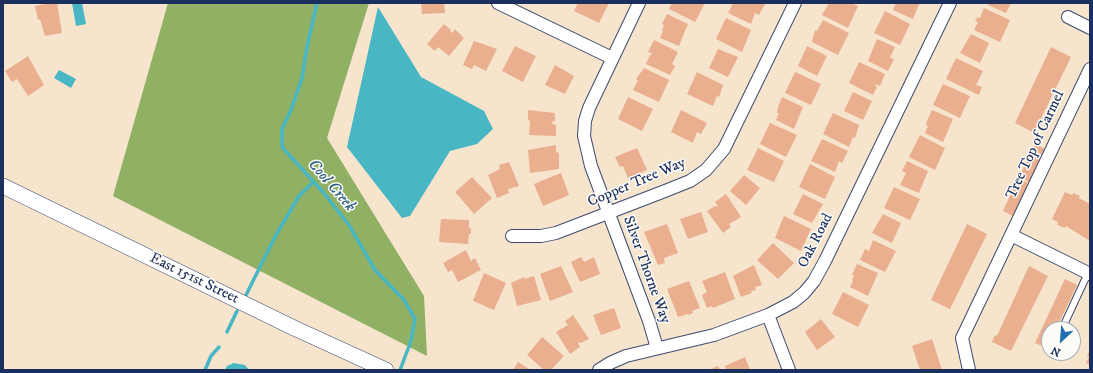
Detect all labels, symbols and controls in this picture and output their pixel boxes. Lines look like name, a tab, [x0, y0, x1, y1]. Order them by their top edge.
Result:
street label: Tree Top of Carmel	[1003, 88, 1069, 202]
street label: Copper Tree Way	[585, 154, 689, 212]
water label: Cool Creek	[303, 156, 359, 216]
street label: Oak Road	[795, 211, 837, 271]
street label: Silver Thorne Way	[618, 214, 674, 326]
street label: East 151st Street	[147, 250, 241, 308]
north arrow	[1041, 321, 1081, 361]
text: N	[1049, 343, 1063, 359]

